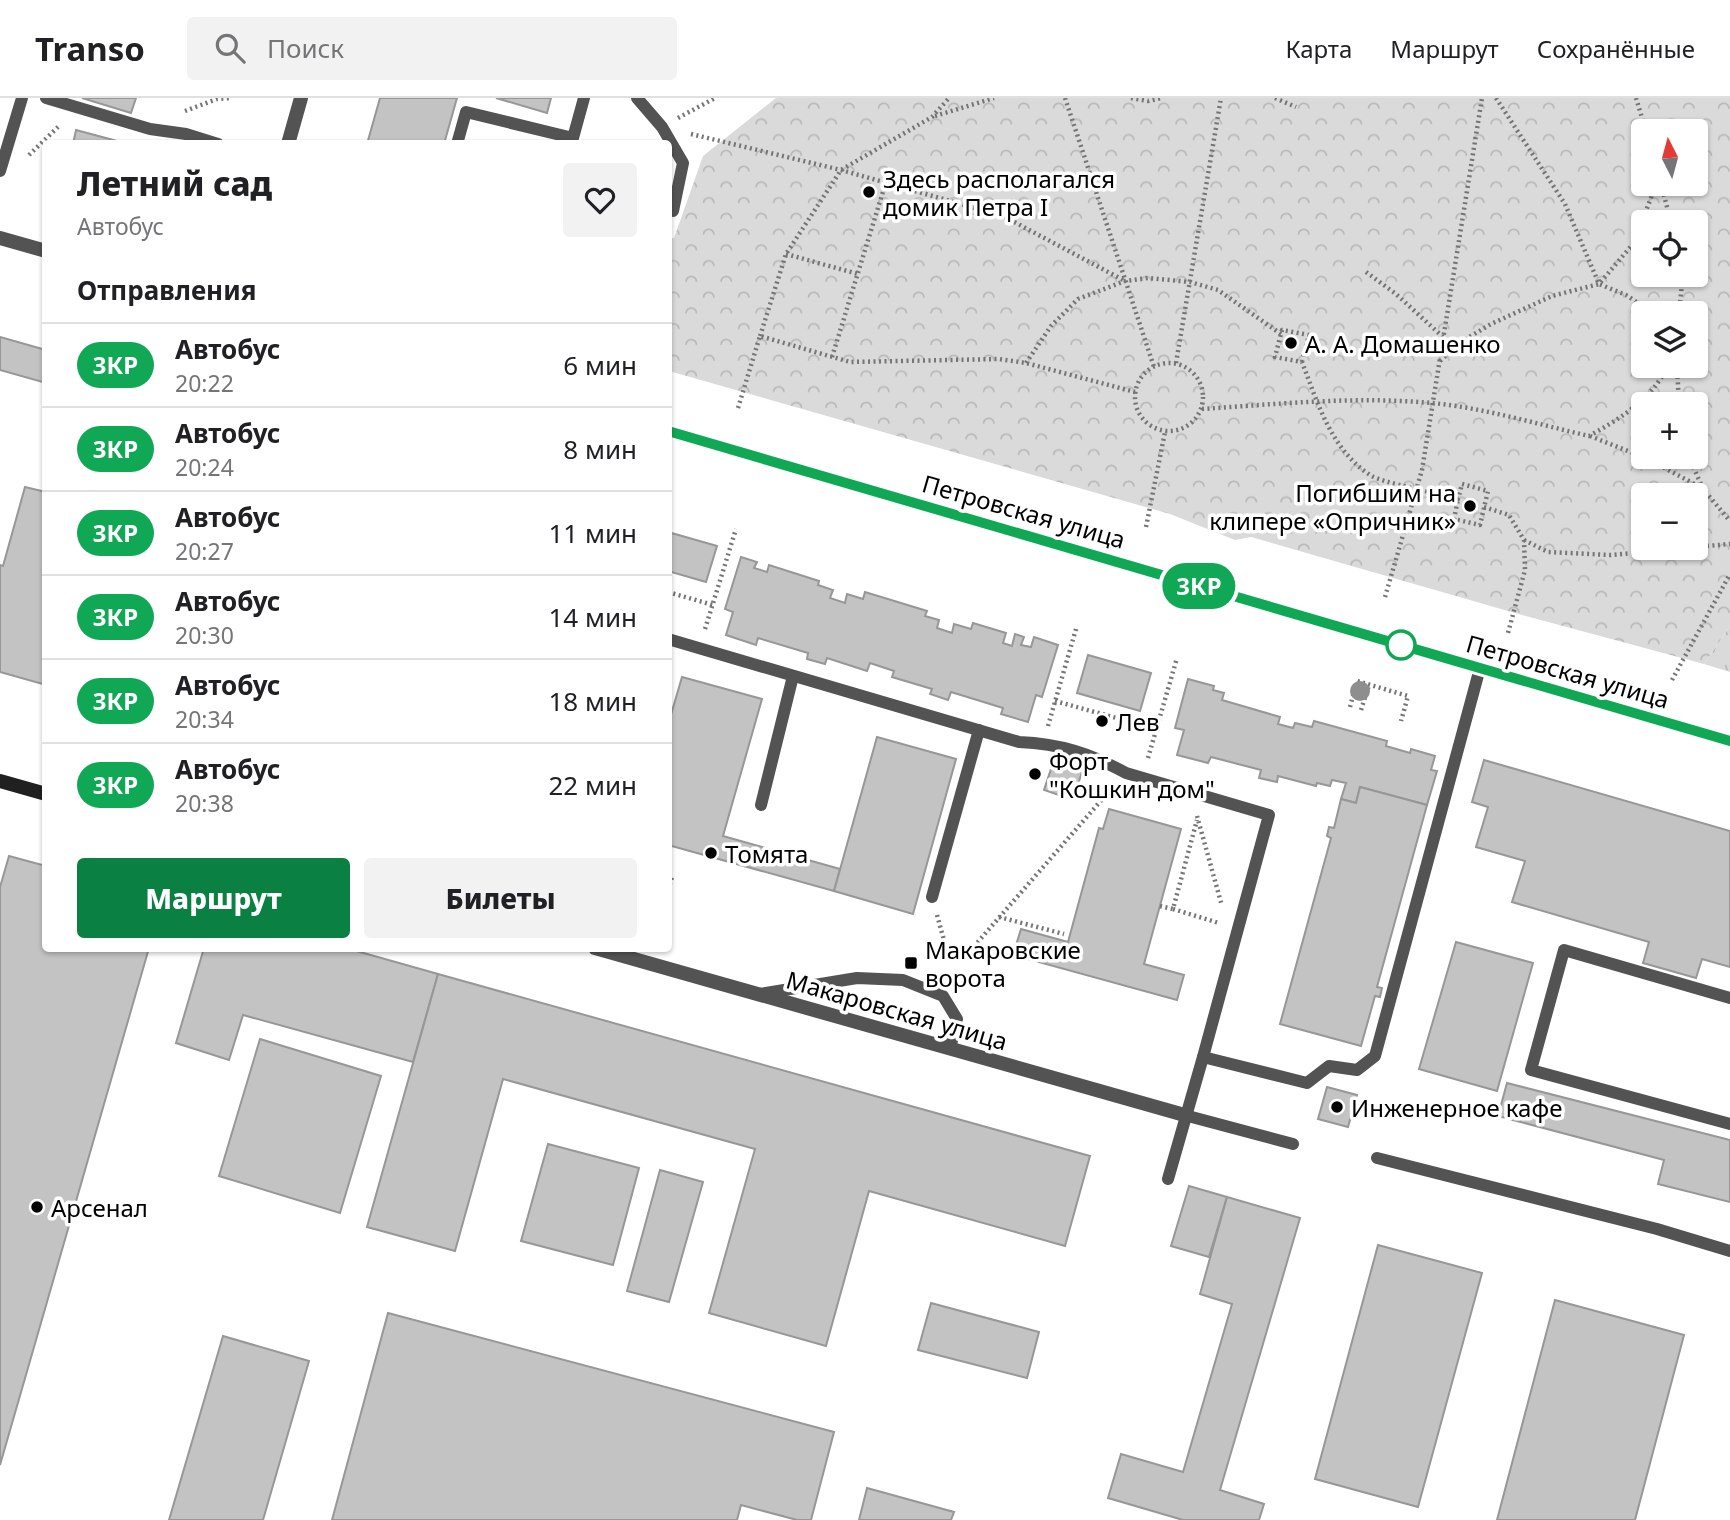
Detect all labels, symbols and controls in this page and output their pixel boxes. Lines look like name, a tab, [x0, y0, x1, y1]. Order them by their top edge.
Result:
search box	[187, 17, 677, 80]
text: Transo	[35, 26, 145, 71]
icon: search	[211, 29, 249, 67]
text: Поиск	[267, 30, 344, 66]
text: Карта	[1285, 32, 1352, 65]
text: Маршрут	[1390, 32, 1499, 65]
text: Сохранённые	[1537, 32, 1695, 65]
north arrow	[1631, 119, 1708, 196]
map controls	[1631, 119, 1708, 560]
text: Летний сад	[77, 161, 272, 206]
place label: Здесь располагался домик Петра I	[883, 162, 1115, 223]
button: heart	[563, 163, 637, 237]
marker: Здесь располагался домик Петра I	[861, 184, 877, 200]
text: Автобус	[77, 210, 164, 242]
button: locate	[1631, 210, 1708, 287]
text: Отправления	[77, 272, 256, 308]
button: layers	[1631, 301, 1708, 378]
place label: А. А. Домашенко	[1305, 327, 1500, 360]
text: Автобус	[175, 331, 280, 367]
marker: А. А. Домашенко	[1283, 335, 1299, 351]
text: 6 мин	[563, 347, 637, 383]
text: 3КР	[93, 348, 138, 381]
text: 20:22	[175, 367, 234, 399]
button: +	[1631, 392, 1708, 469]
text: Автобус	[175, 415, 280, 451]
text: 8 мин	[563, 431, 637, 467]
text: 3КР	[93, 432, 138, 465]
text: 20:24	[175, 451, 234, 483]
street label: Петровская улица	[919, 466, 1129, 556]
place label: Погибшим на клипере «Опричник»	[1209, 476, 1456, 537]
button: −	[1631, 483, 1708, 560]
marker: Погибшим на клипере «Опричник»	[1462, 498, 1478, 514]
text: Автобус	[175, 499, 280, 535]
text: 11 мин	[548, 515, 637, 551]
text: 3КР	[93, 516, 138, 549]
text: 20:27	[175, 535, 234, 567]
line badge: 3КР	[1159, 563, 1239, 609]
text: 3КР	[1176, 569, 1222, 602]
text: Автобус	[175, 583, 280, 619]
text: 14 мин	[548, 599, 637, 635]
text: 3КР	[93, 600, 138, 633]
text: 20:30	[175, 619, 234, 651]
street label: Петровская улица	[1463, 626, 1673, 716]
unlabelled marker	[1386, 630, 1416, 660]
text: Автобус	[175, 667, 280, 703]
text: 18 мин	[548, 683, 637, 719]
text: 3КР	[93, 684, 138, 717]
text: 20:34	[175, 703, 234, 735]
place label: Лев	[1116, 705, 1160, 738]
marker: Лев	[1094, 713, 1110, 729]
place label: Форт "Кошкин дом"	[1049, 744, 1215, 805]
text: Автобус	[175, 751, 280, 787]
marker: Форт "Кошкин дом"	[1027, 766, 1043, 782]
text: 22 мин	[548, 767, 637, 803]
text: 3КР	[93, 768, 138, 801]
text: 20:38	[175, 787, 234, 819]
place label: Томята	[725, 837, 808, 870]
marker: Томята	[703, 845, 719, 861]
button: Маршрут	[77, 858, 350, 938]
button: Билеты	[364, 858, 637, 938]
place label: Макаровские ворота	[925, 933, 1081, 994]
marker: Макаровские ворота	[903, 955, 919, 971]
street label: Макаровская улица	[783, 963, 1011, 1057]
place label: Инженерное кафе	[1351, 1091, 1562, 1124]
marker: Инженерное кафе	[1329, 1099, 1345, 1115]
place label: Арсенал	[51, 1191, 148, 1224]
marker: Арсенал	[29, 1199, 45, 1215]

